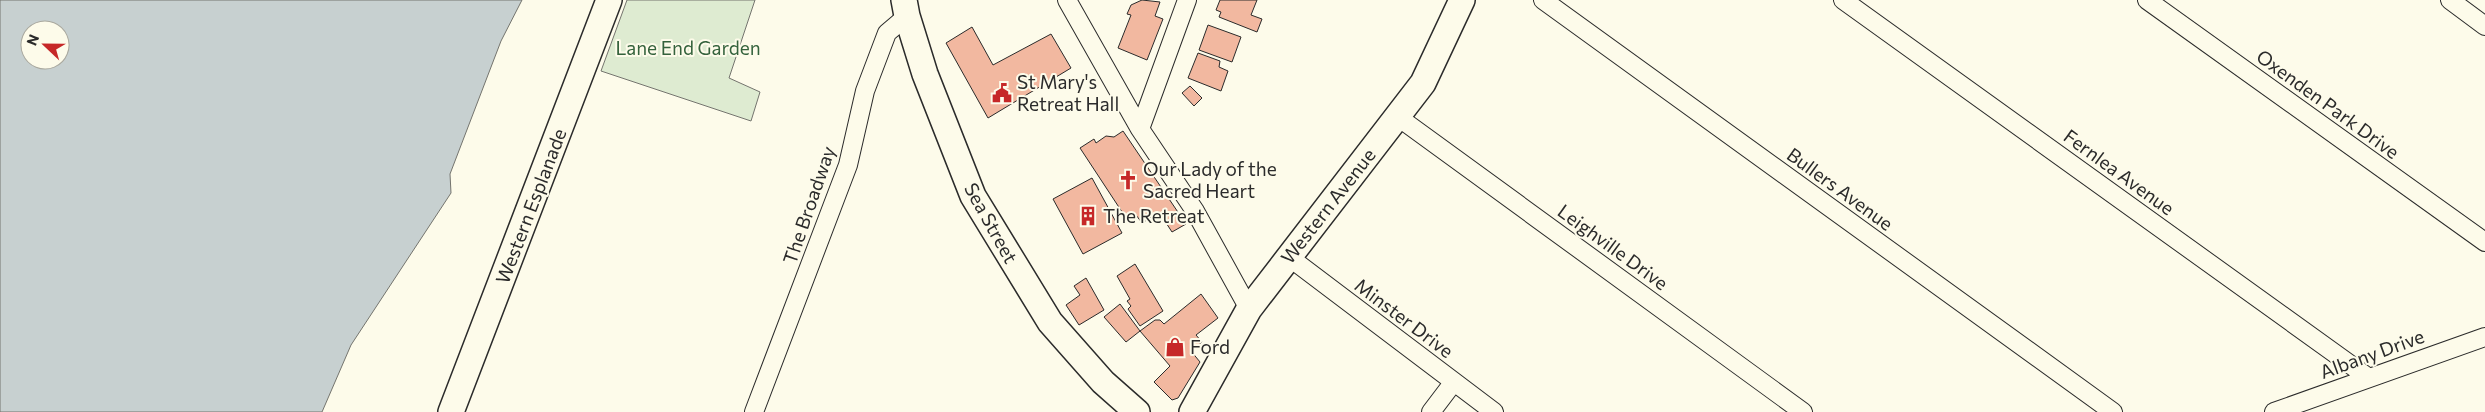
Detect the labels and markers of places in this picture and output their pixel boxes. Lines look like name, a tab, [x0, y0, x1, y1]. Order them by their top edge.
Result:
place label: St Mary's Retreat Hall	[1017, 70, 1119, 115]
public building icon: St Mary's Retreat Hall	[991, 82, 1013, 104]
place label: Our Lady of the Sacred Heart	[1143, 157, 1277, 202]
church icon: Our Lady of the Sacred Heart	[1117, 169, 1139, 191]
place label: The Retreat	[1103, 204, 1205, 227]
building icon: The Retreat	[1077, 205, 1099, 227]
place label: Ford	[1190, 335, 1230, 358]
shop icon: Ford	[1164, 336, 1186, 358]

